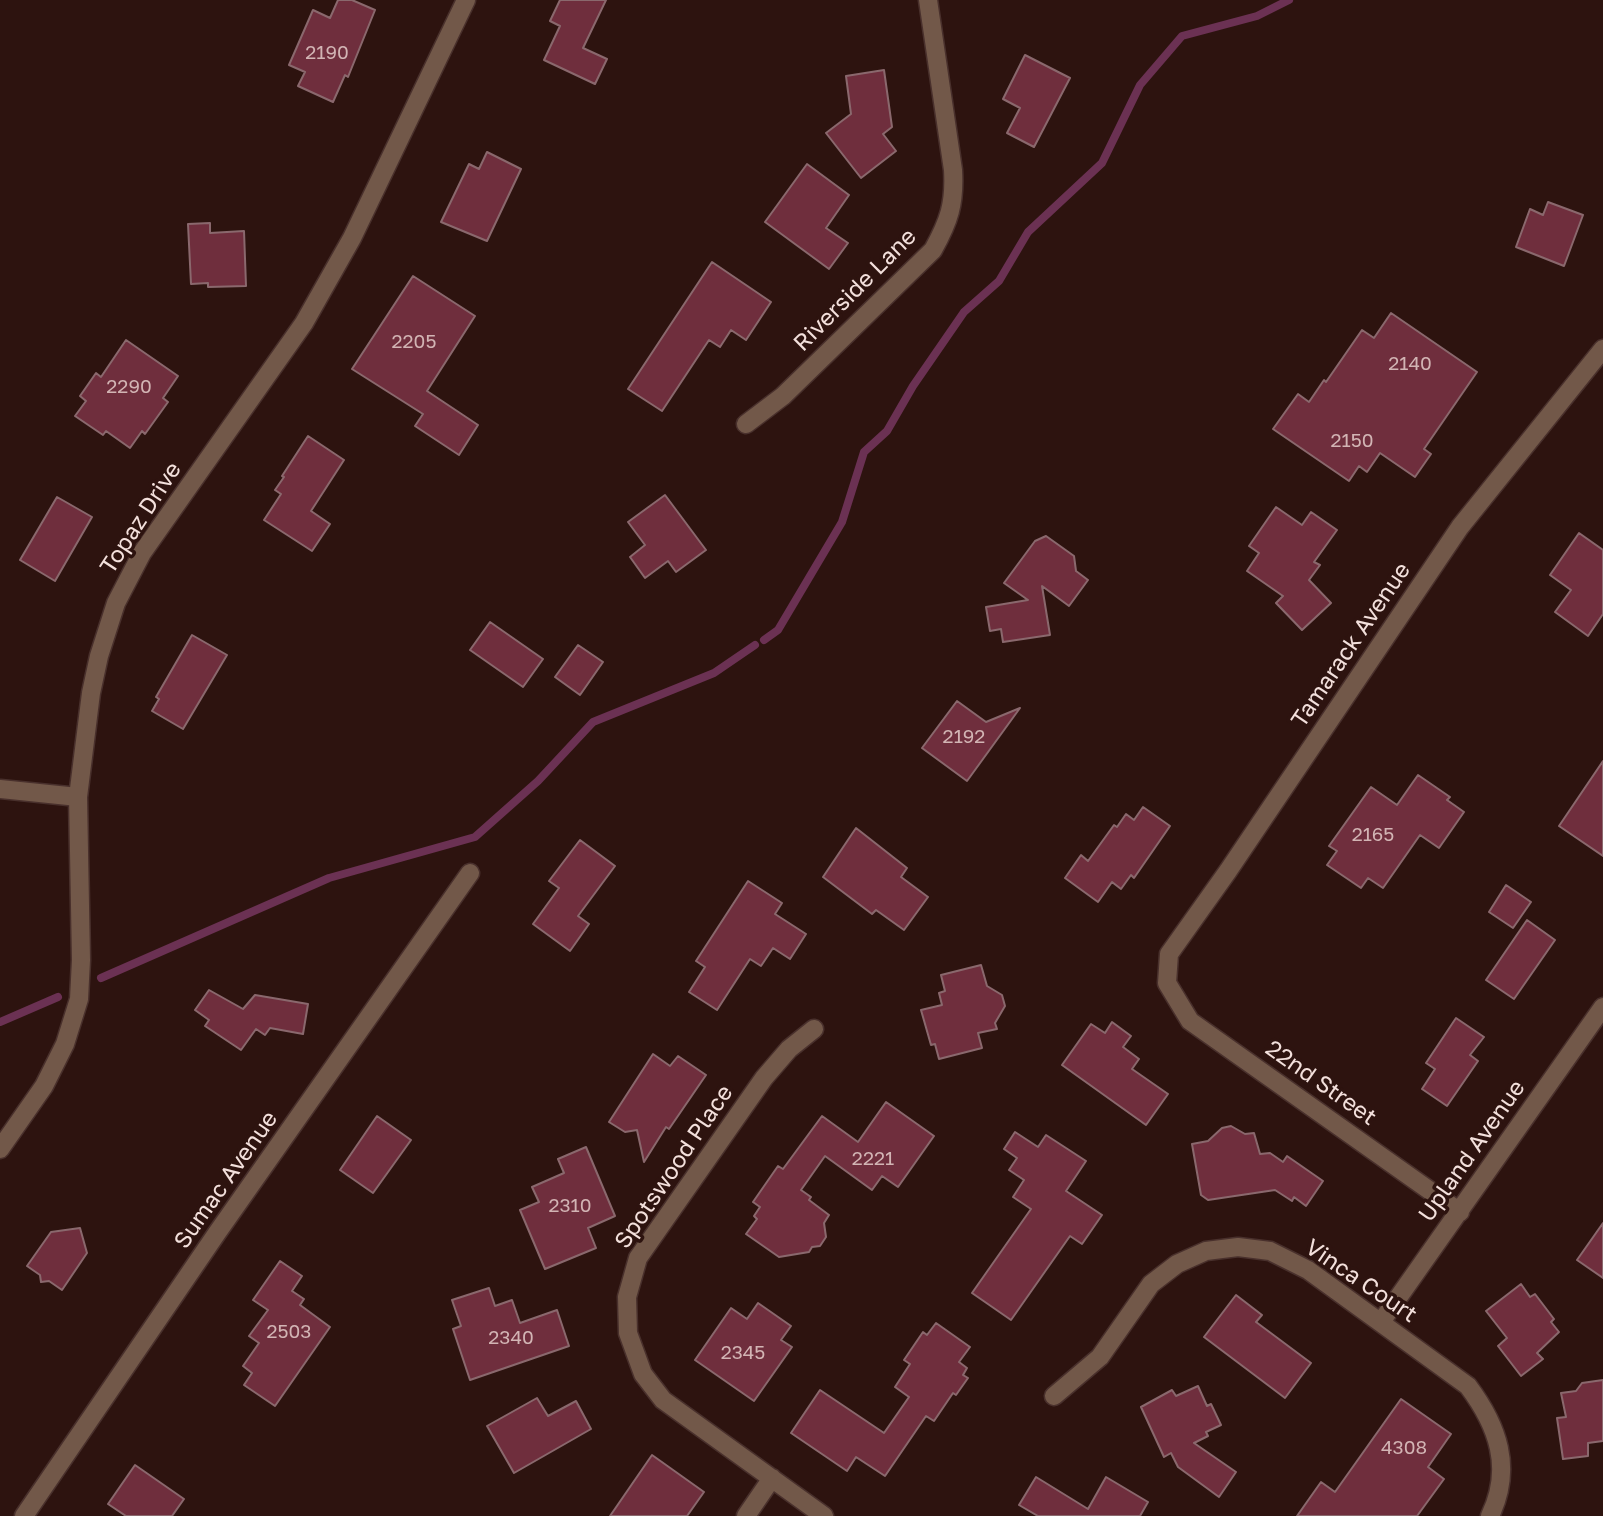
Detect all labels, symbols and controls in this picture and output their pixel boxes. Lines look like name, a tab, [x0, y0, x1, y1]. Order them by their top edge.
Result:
house number: 2190	[305, 42, 349, 64]
street label: Riverside Lane	[788, 223, 922, 357]
house number: 2205	[392, 331, 436, 353]
house number: 2140	[1388, 353, 1432, 375]
house number: 2290	[106, 376, 152, 398]
house number: 2150	[1330, 430, 1374, 452]
street label: Topaz Drive	[95, 457, 187, 579]
street label: Tamarack Avenue	[1286, 557, 1416, 733]
house number: 2192	[943, 726, 985, 748]
house number: 2165	[1352, 824, 1394, 846]
street label: 22nd Street	[1260, 1035, 1382, 1131]
street label: Upland Avenue	[1413, 1075, 1531, 1227]
street label: Spotswood Place	[609, 1080, 739, 1254]
street label: Sumac Avenue	[168, 1106, 284, 1254]
house number: 2221	[852, 1148, 894, 1170]
house number: 2310	[548, 1195, 592, 1217]
street label: Vinca Court	[1300, 1233, 1422, 1329]
house number: 2503	[267, 1321, 311, 1343]
house number: 2340	[488, 1327, 534, 1349]
house number: 2345	[721, 1342, 765, 1364]
house number: 4308	[1381, 1437, 1427, 1459]

